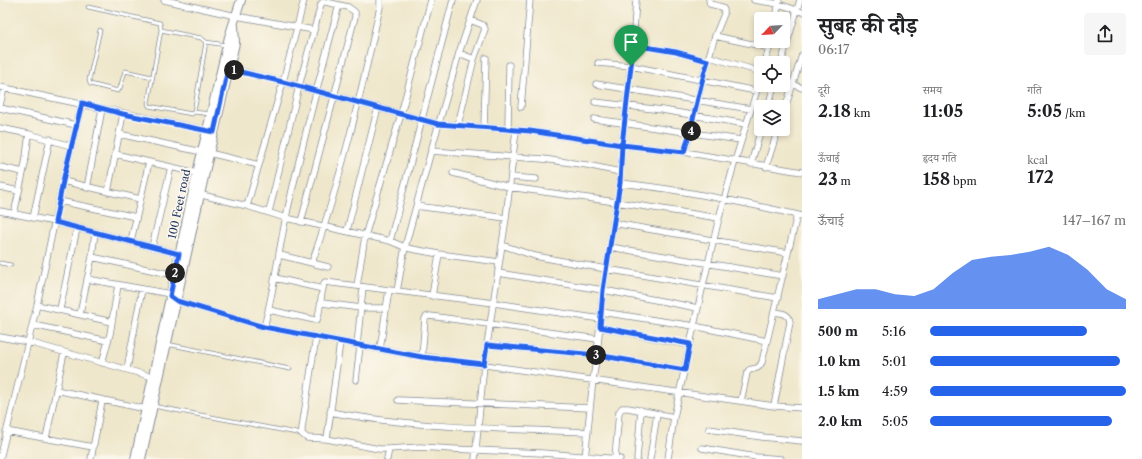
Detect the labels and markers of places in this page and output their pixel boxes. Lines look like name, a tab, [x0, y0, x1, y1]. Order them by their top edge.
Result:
pin	[614, 25, 648, 66]
pin: 1	[224, 60, 244, 80]
pin: 4	[681, 121, 701, 141]
pin: 2	[165, 263, 185, 283]
pin: 3	[586, 345, 606, 365]

